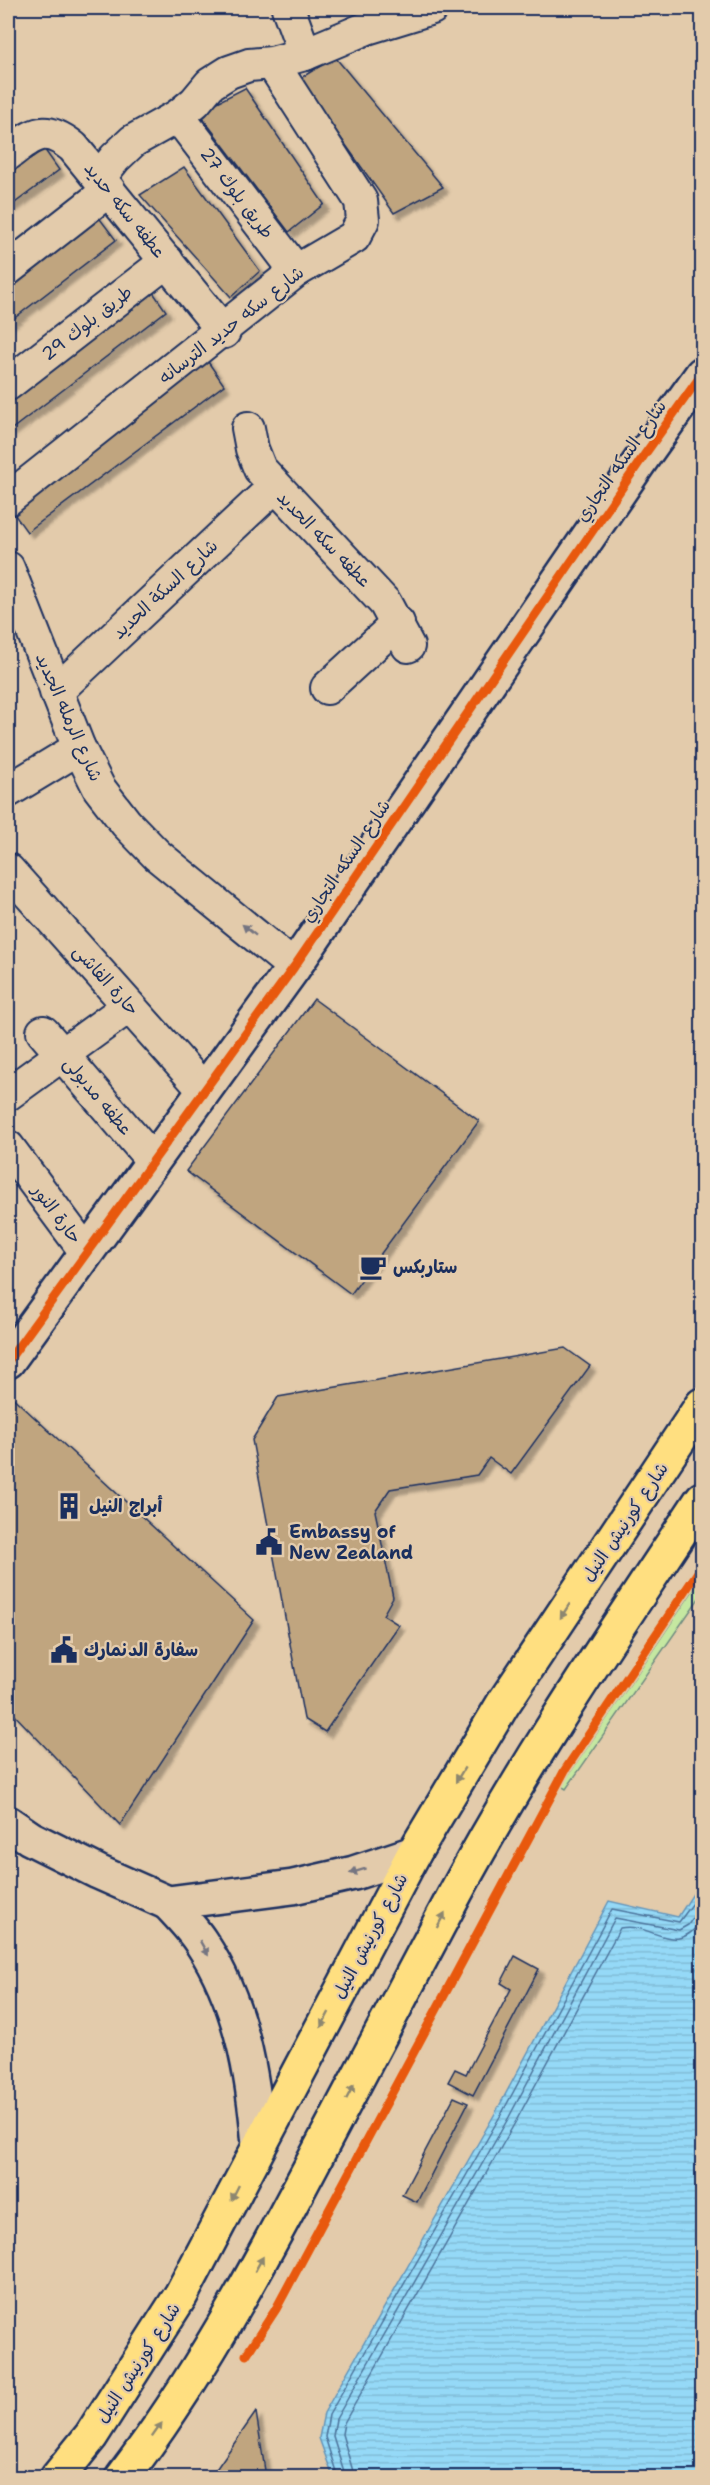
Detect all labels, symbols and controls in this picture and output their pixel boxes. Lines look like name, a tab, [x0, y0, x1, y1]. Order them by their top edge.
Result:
street label: طريق بلوك 27	[195, 142, 279, 244]
street label: عطفه سكه حديد	[79, 157, 171, 263]
street label: شارع سكه حديد الترسانه	[153, 261, 309, 389]
street label: طريق بلوك 29	[37, 280, 137, 366]
street label: شارع السكه التجاري	[570, 395, 673, 527]
street label: عطفه سكه الحديد	[272, 485, 376, 593]
street label: شارع السكة الحديد	[107, 534, 223, 644]
street label: شارع الرمله الجديد	[30, 649, 108, 785]
street label: شارع السكه التجاري	[296, 795, 397, 928]
one-way arrow	[241, 924, 256, 936]
street label: حارة الفاشى	[68, 939, 144, 1021]
street label: عطفه مدبولى	[58, 1052, 138, 1140]
street label: حارة النور	[25, 1178, 87, 1249]
cafe icon: ستاربكس	[358, 1252, 388, 1282]
place label: ستاربكس	[393, 1255, 457, 1279]
street label: شارع كورنيش النيل	[576, 1458, 674, 1586]
building icon: أبراج النيل	[54, 1491, 84, 1521]
place label: أبراج النيل	[89, 1494, 162, 1518]
place label: Embassy of New Zealand	[289, 1520, 413, 1565]
public building icon: Embassy of New Zealand	[254, 1527, 284, 1557]
one-way arrow	[560, 1603, 571, 1619]
public building icon: سفارة الدنمارك	[49, 1635, 79, 1665]
place label: سفارة الدنمارك	[84, 1638, 198, 1662]
one-way arrow	[455, 1767, 465, 1784]
one-way arrow	[349, 1867, 367, 1876]
street label: شارع كورنيش النيل	[327, 1869, 413, 2003]
one-way arrow	[436, 1911, 446, 1928]
one-way arrow	[199, 1940, 209, 1957]
one-way arrow	[320, 2011, 330, 2028]
one-way arrow	[345, 2083, 355, 2100]
one-way arrow	[231, 2184, 240, 2201]
one-way arrow	[254, 2255, 264, 2272]
street label: شارع كورنيش النيل	[90, 2298, 186, 2428]
one-way arrow	[151, 2423, 163, 2439]

